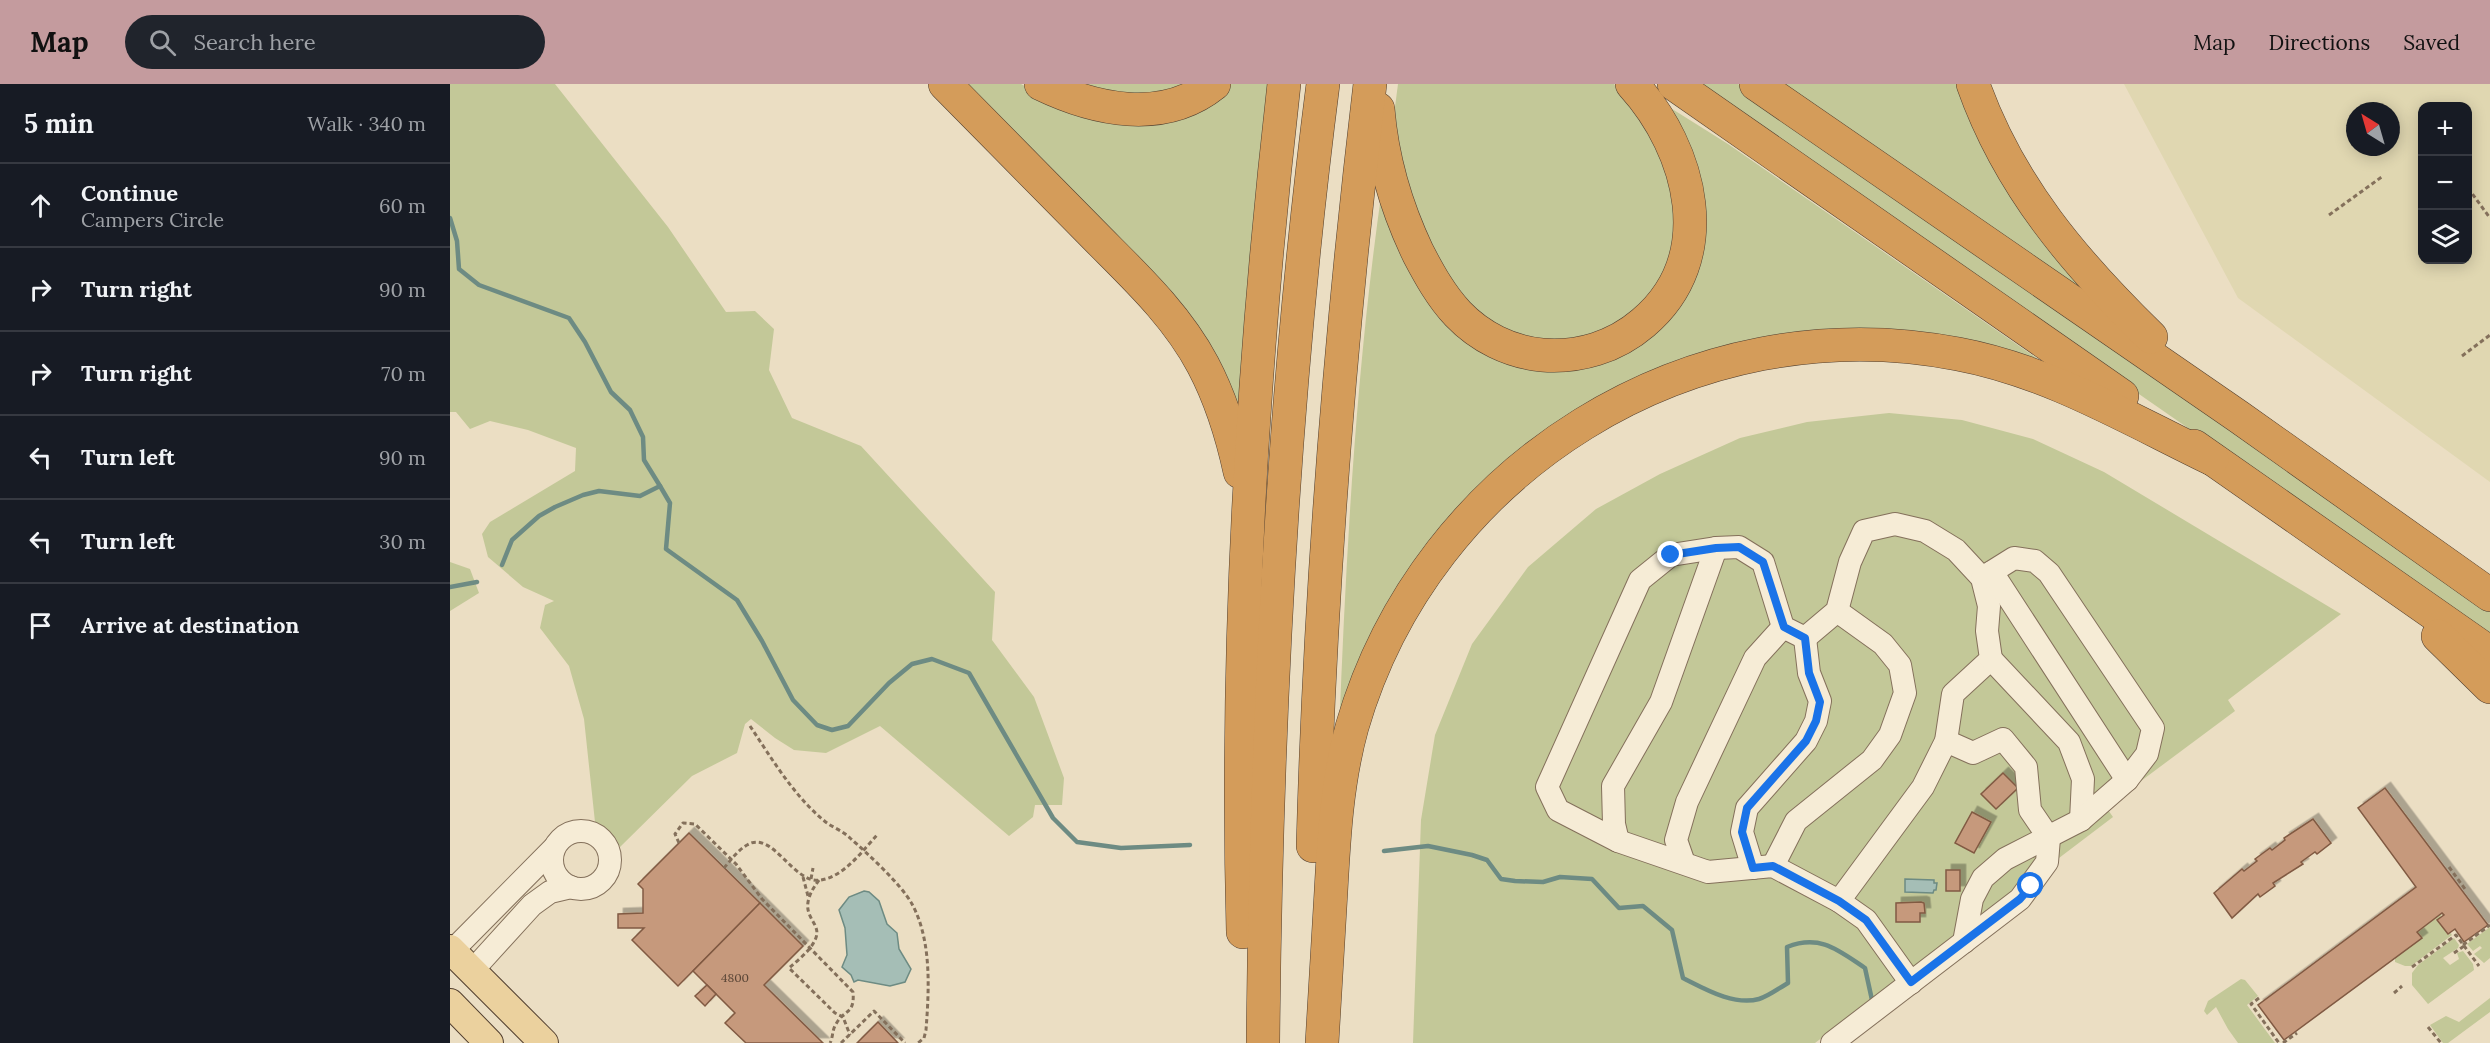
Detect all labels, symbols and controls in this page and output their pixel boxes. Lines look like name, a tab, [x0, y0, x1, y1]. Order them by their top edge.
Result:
search box	[125, 15, 545, 69]
text: Map	[30, 24, 89, 60]
icon: search	[146, 26, 179, 59]
text: Search here	[194, 28, 316, 56]
text: Map	[2193, 29, 2236, 56]
text: Directions	[2269, 29, 2370, 56]
text: Saved	[2403, 29, 2460, 56]
north arrow	[2346, 102, 2400, 156]
map controls	[2418, 102, 2472, 264]
button: +	[2418, 102, 2472, 156]
text: 5 min	[24, 107, 94, 140]
text: Walk · 340 m	[307, 111, 426, 136]
button: −	[2418, 156, 2472, 210]
text: Continue	[81, 179, 178, 207]
icon: ahead	[24, 189, 57, 222]
text: 60 m	[379, 193, 426, 218]
text: Campers Circle	[81, 207, 224, 232]
button: layers	[2418, 210, 2472, 264]
icon: right	[24, 273, 57, 306]
text: Turn right	[81, 275, 192, 303]
text: 90 m	[379, 277, 426, 302]
icon: right	[24, 357, 57, 390]
text: Turn right	[81, 359, 192, 387]
text: 70 m	[381, 361, 426, 386]
icon: left	[24, 441, 57, 474]
text: Turn left	[81, 443, 175, 471]
text: 90 m	[379, 445, 426, 470]
icon: left	[24, 525, 57, 558]
text: Turn left	[81, 527, 175, 555]
text: 30 m	[379, 529, 426, 554]
route end	[1657, 541, 1683, 567]
icon: arrive	[24, 609, 57, 642]
text: Arrive at destination	[81, 611, 299, 639]
route start	[2017, 872, 2043, 898]
house number: 4800	[721, 970, 749, 985]

